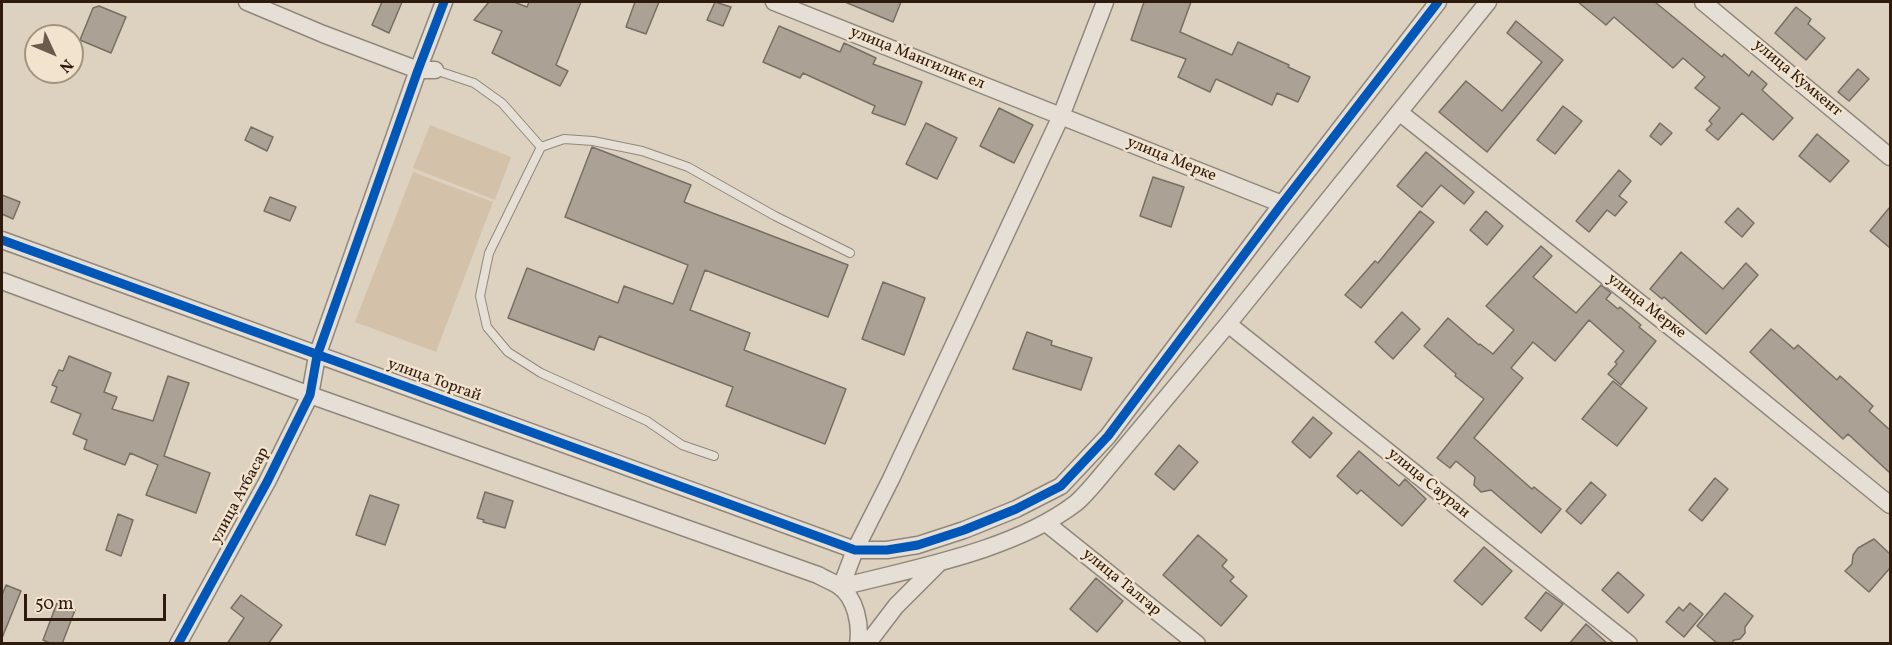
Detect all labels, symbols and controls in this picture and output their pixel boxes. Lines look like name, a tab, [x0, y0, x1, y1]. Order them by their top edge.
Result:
street label: улица Мангилик ел	[847, 23, 987, 95]
north arrow	[24, 24, 84, 84]
street label: улица Кумкент	[1749, 36, 1845, 122]
text: N	[54, 53, 77, 77]
street label: улица Мерке	[1123, 133, 1219, 187]
street label: улица Мерке	[1603, 270, 1689, 344]
street label: улица Торгай	[384, 355, 484, 407]
street label: улица Атбасар	[208, 445, 274, 547]
street label: улица Сауран	[1383, 445, 1473, 523]
street label: улица Талгар	[1077, 545, 1165, 621]
scale bar	[27, 582, 170, 620]
text: 50 m	[35, 592, 74, 617]

